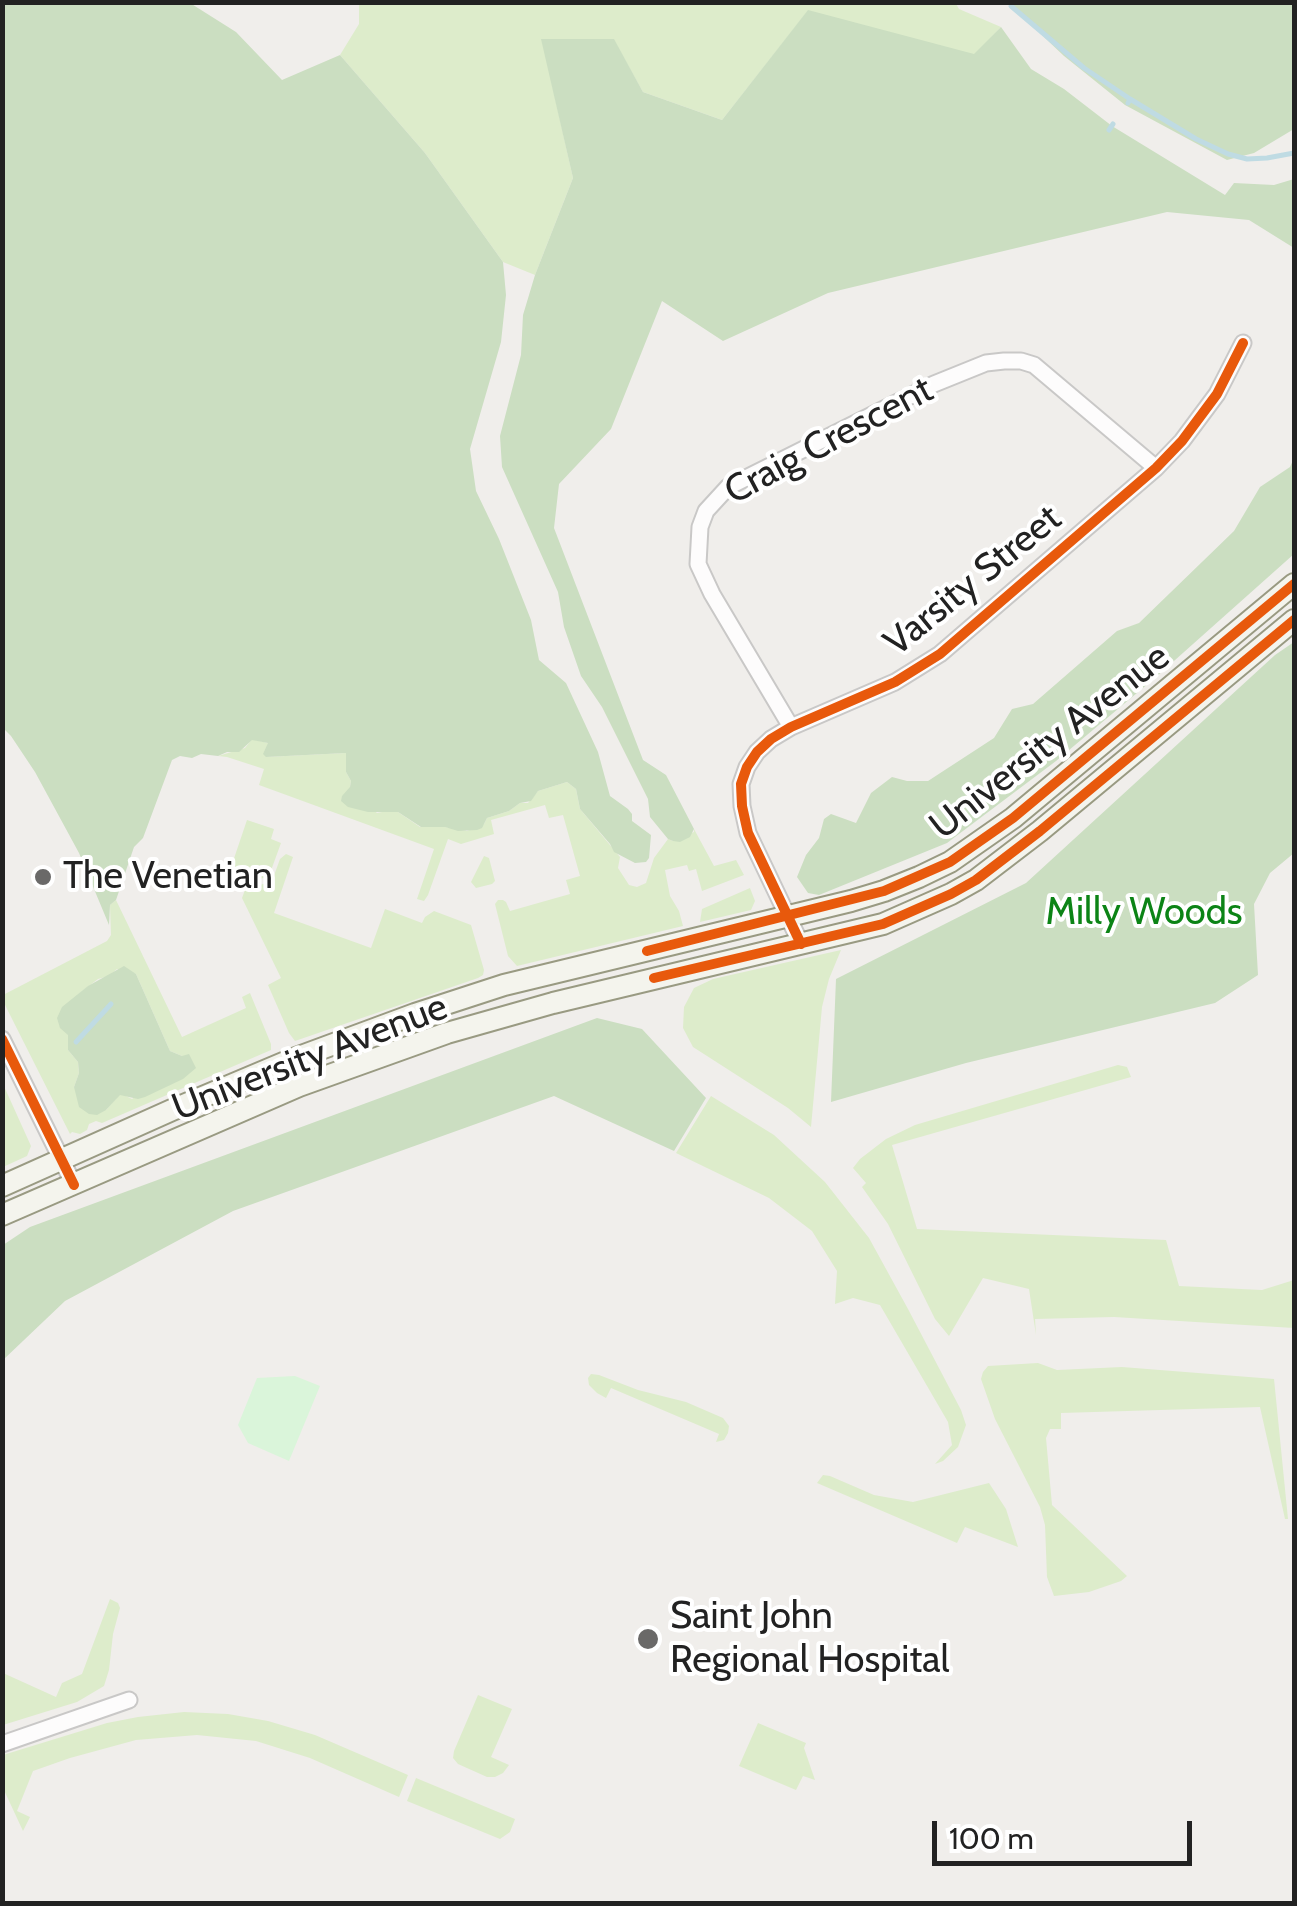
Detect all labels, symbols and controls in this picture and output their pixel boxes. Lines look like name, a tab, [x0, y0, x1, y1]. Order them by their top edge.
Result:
street label: Craig Crescent	[717, 367, 941, 515]
street label: Varsity Street	[876, 496, 1070, 666]
street label: University Avenue	[921, 635, 1179, 849]
place label: The Venetian	[63, 854, 273, 900]
marker: The Venetian	[32, 866, 54, 888]
park label: Milly Woods	[1045, 890, 1243, 936]
street label: University Avenue	[166, 985, 454, 1131]
place label: Saint John Regional Hospital	[670, 1594, 949, 1684]
marker: Saint John Regional Hospital	[635, 1626, 661, 1652]
scale bar	[937, 1801, 1197, 1863]
text: 100 m	[949, 1820, 1034, 1857]

